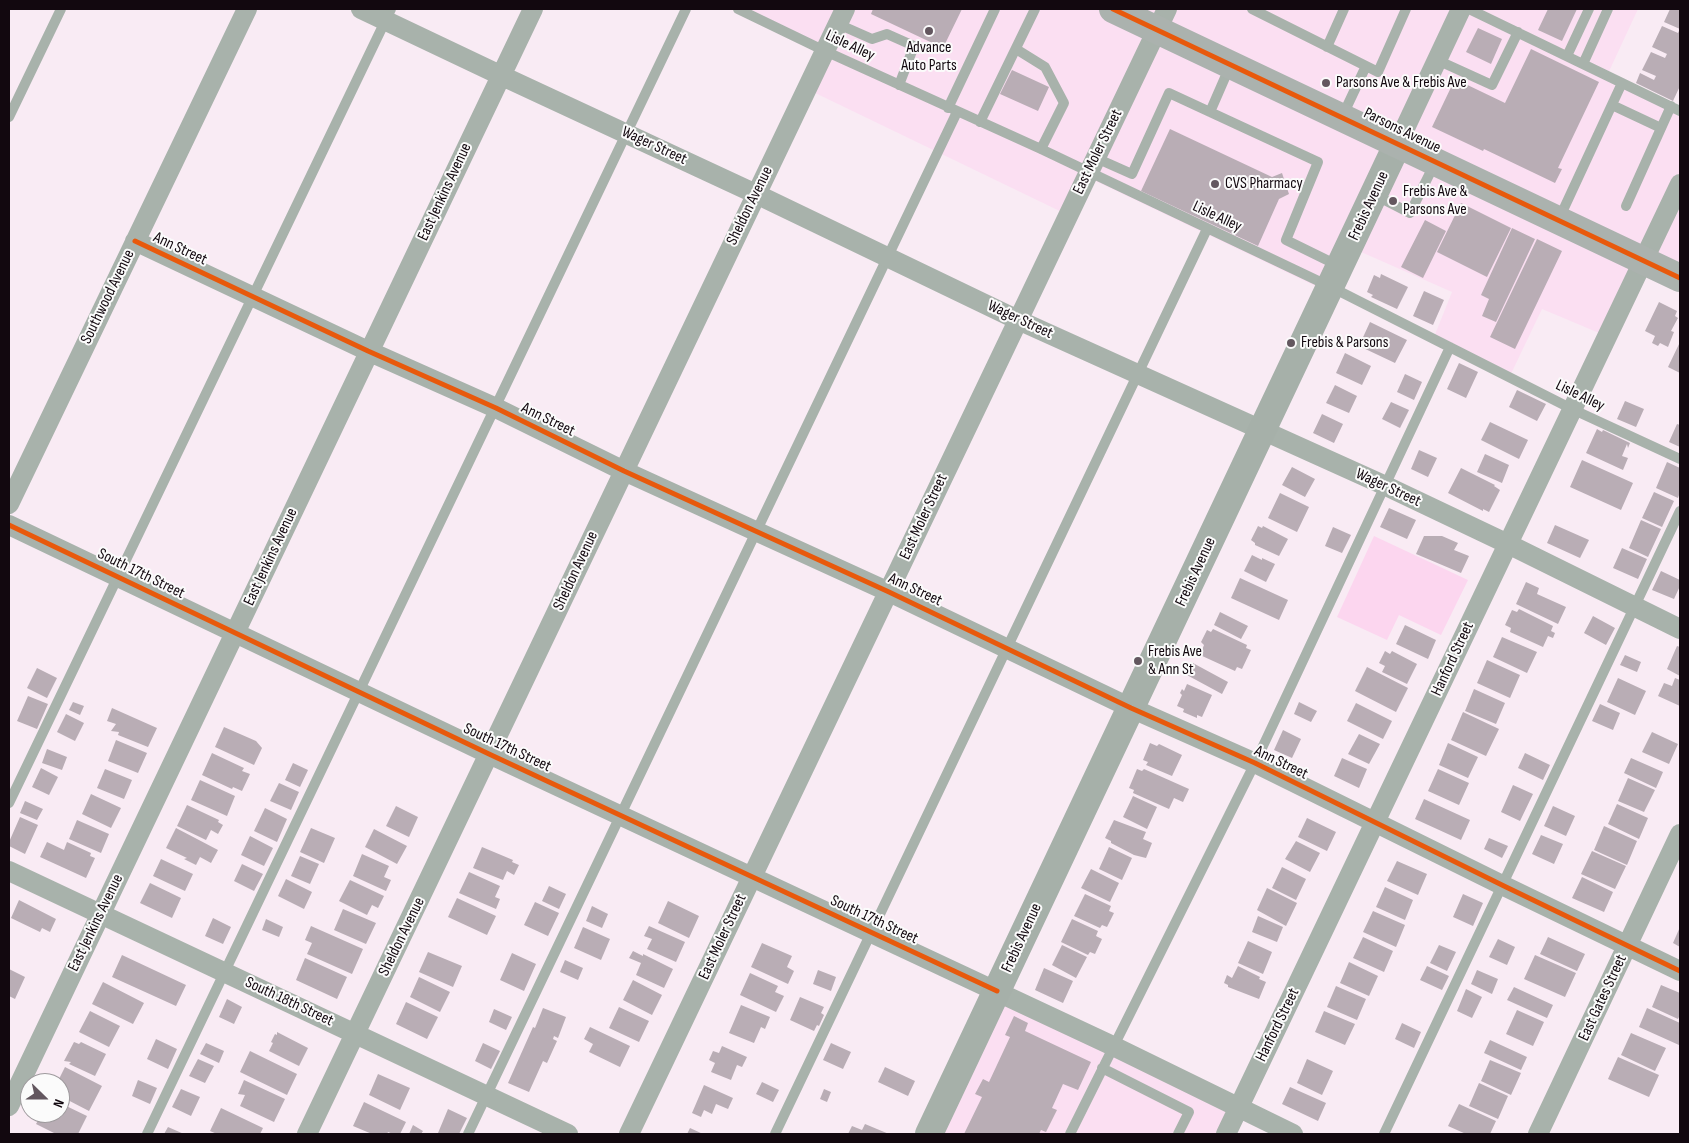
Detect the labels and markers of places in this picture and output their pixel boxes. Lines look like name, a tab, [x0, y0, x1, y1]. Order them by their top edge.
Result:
marker: Advance Auto Parts	[923, 25, 935, 37]
place label: Advance Auto Parts	[901, 38, 957, 76]
place label: Parsons Ave & Frebis Ave	[1336, 73, 1467, 93]
marker: Parsons Ave & Frebis Ave	[1320, 77, 1332, 89]
place label: CVS Pharmacy	[1225, 174, 1303, 194]
marker: CVS Pharmacy	[1209, 178, 1221, 190]
place label: Frebis Ave & Parsons Ave	[1403, 182, 1467, 220]
marker: Frebis Ave & Parsons Ave	[1387, 195, 1399, 207]
place label: Frebis & Parsons	[1301, 333, 1388, 353]
marker: Frebis & Parsons	[1285, 337, 1297, 349]
place label: Frebis Ave & Ann St	[1148, 642, 1202, 680]
marker: Frebis Ave & Ann St	[1132, 655, 1144, 667]

